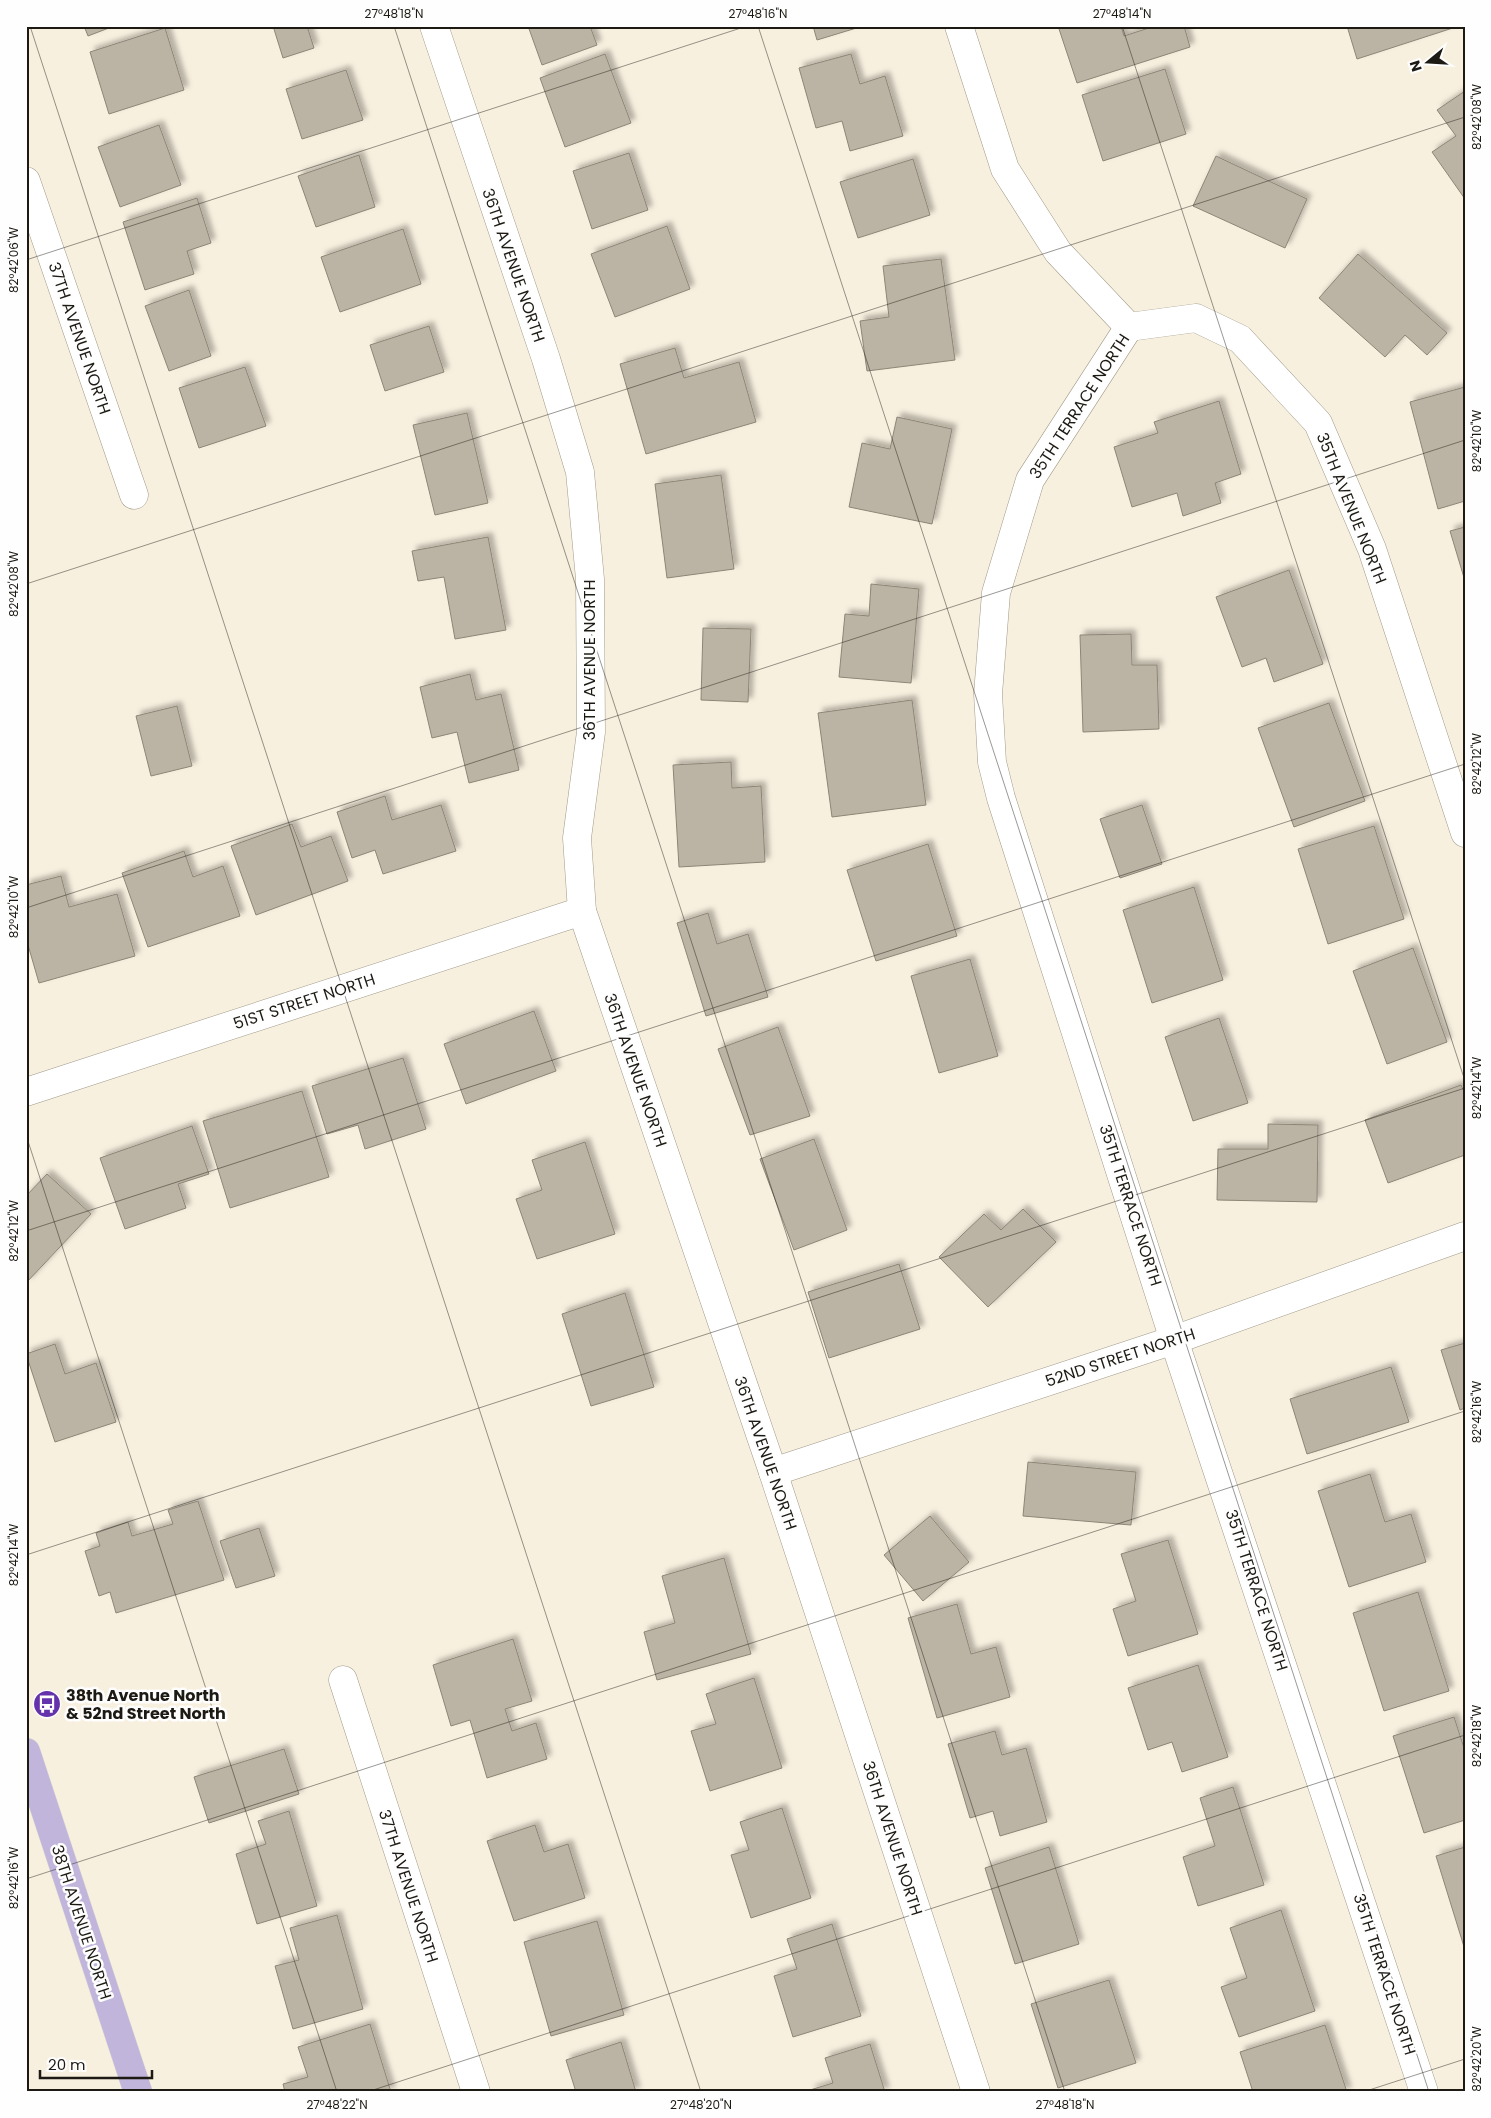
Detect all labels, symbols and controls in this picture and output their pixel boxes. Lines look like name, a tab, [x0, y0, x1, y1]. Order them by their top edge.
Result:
text: 27°48'18"N	[365, 5, 423, 22]
text: 27°48'16"N	[729, 5, 787, 22]
text: 27°48'14"N	[1093, 5, 1151, 22]
north arrow	[1404, 38, 1454, 88]
text: N	[1404, 58, 1427, 74]
text: 82°42'08"W	[1468, 84, 1485, 150]
street label: 36TH AVENUE NORTH	[476, 185, 551, 345]
text: 82°42'06"W	[5, 227, 22, 293]
street label: 37TH AVENUE NORTH	[43, 259, 116, 417]
street label: 35TH TERRACE NORTH	[1024, 329, 1135, 483]
text: 82°42'10"W	[1468, 410, 1485, 472]
street label: 35TH AVENUE NORTH	[1311, 429, 1392, 587]
text: 82°42'08"W	[5, 551, 22, 617]
street label: 36TH AVENUE NORTH	[578, 579, 601, 741]
text: 82°42'12"W	[1468, 733, 1485, 795]
text: 82°42'10"W	[5, 876, 22, 938]
street label: 51ST STREET NORTH	[230, 968, 378, 1035]
street label: 36TH AVENUE NORTH	[598, 990, 673, 1150]
text: 82°42'14"W	[1468, 1057, 1485, 1119]
street label: 35TH TERRACE NORTH	[1094, 1121, 1168, 1289]
text: 82°42'12"W	[5, 1200, 22, 1262]
street label: 52ND STREET NORTH	[1042, 1322, 1198, 1393]
street label: 36TH AVENUE NORTH	[728, 1373, 803, 1533]
text: 82°42'16"W	[1468, 1381, 1485, 1443]
street label: 35TH TERRACE NORTH	[1220, 1506, 1294, 1674]
text: 82°42'14"W	[5, 1524, 22, 1586]
place label: 38th Avenue North & 52nd Street North	[66, 1684, 226, 1725]
bus stop icon: 38th Avenue North & 52nd Street North	[32, 1689, 62, 1719]
text: 82°42'18"W	[1468, 1705, 1485, 1767]
street label: 36TH AVENUE NORTH	[857, 1758, 928, 1918]
street label: 37TH AVENUE NORTH	[373, 1807, 444, 1966]
street label: 38TH AVENUE NORTH	[46, 1842, 117, 2002]
text: 82°42'16"W	[5, 1847, 22, 1909]
street label: 35TH TERRACE NORTH	[1348, 1890, 1422, 2058]
text: 82°42'20"W	[1468, 2026, 1485, 2092]
scale bar	[40, 2048, 152, 2080]
text: 20 m	[48, 2054, 86, 2075]
text: 27°48'22"N	[306, 2096, 368, 2113]
text: 27°48'20"N	[670, 2096, 732, 2113]
text: 27°48'18"N	[1036, 2096, 1094, 2113]

